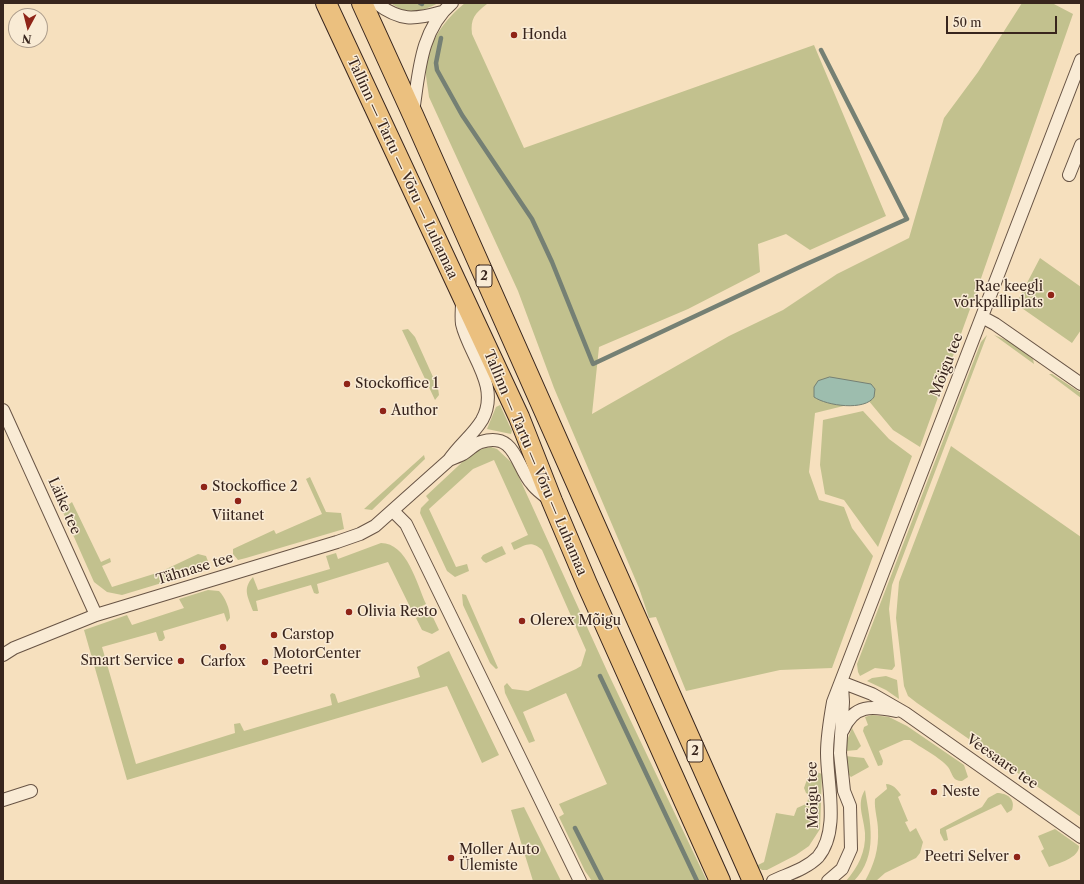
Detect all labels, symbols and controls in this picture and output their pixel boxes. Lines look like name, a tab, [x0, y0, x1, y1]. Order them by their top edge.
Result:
north arrow	[8, 8, 48, 48]
scale bar	[948, 8, 1059, 34]
text: 50 m	[953, 15, 982, 30]
place label: Honda	[522, 27, 567, 43]
marker: Honda	[509, 30, 519, 40]
text: N	[21, 31, 32, 46]
street label: Tallinn — Tartu — Võru — Luhamaa	[343, 54, 461, 282]
road number: 2	[476, 265, 492, 287]
place label: Rae keegli võrkpalliplats	[953, 279, 1043, 312]
marker: Rae keegli võrkpalliplats	[1046, 290, 1056, 300]
street label: Mõigu tee	[927, 331, 967, 399]
street label: Tallinn — Tartu — Võru — Luhamaa	[480, 348, 590, 578]
place label: Stockoffice 1	[355, 376, 439, 392]
marker: Stockoffice 1	[342, 379, 352, 389]
place label: Author	[391, 403, 438, 419]
marker: Author	[378, 406, 388, 416]
street label: Läike tee	[44, 475, 84, 537]
place label: Stockoffice 2	[212, 479, 298, 495]
marker: Stockoffice 2	[199, 482, 209, 492]
marker: Viitanet	[233, 496, 243, 506]
place label: Viitanet	[212, 508, 264, 524]
street label: Tähnase tee	[154, 549, 236, 589]
place label: Olivia Resto	[357, 604, 437, 620]
marker: Olivia Resto	[344, 607, 354, 617]
place label: Olerex Mõigu	[530, 613, 621, 629]
marker: Olerex Mõigu	[517, 616, 527, 626]
place label: Carstop	[282, 627, 334, 643]
marker: Carstop	[269, 630, 279, 640]
marker: Carfox	[218, 642, 228, 652]
place label: MotorCenter Peetri	[273, 646, 361, 678]
place label: Smart Service	[80, 653, 173, 669]
place label: Carfox	[200, 654, 246, 670]
marker: Smart Service	[176, 656, 186, 666]
marker: MotorCenter Peetri	[260, 657, 270, 667]
street label: Veesaare tee	[963, 731, 1041, 793]
road number: 2	[687, 740, 703, 762]
street label: Mõigu tee	[804, 761, 822, 829]
place label: Neste	[942, 784, 980, 800]
marker: Neste	[929, 787, 939, 797]
place label: Moller Auto Ülemiste	[459, 842, 539, 874]
place label: Peetri Selver	[924, 849, 1009, 865]
marker: Peetri Selver	[1012, 852, 1022, 862]
marker: Moller Auto Ülemiste	[446, 853, 456, 863]

